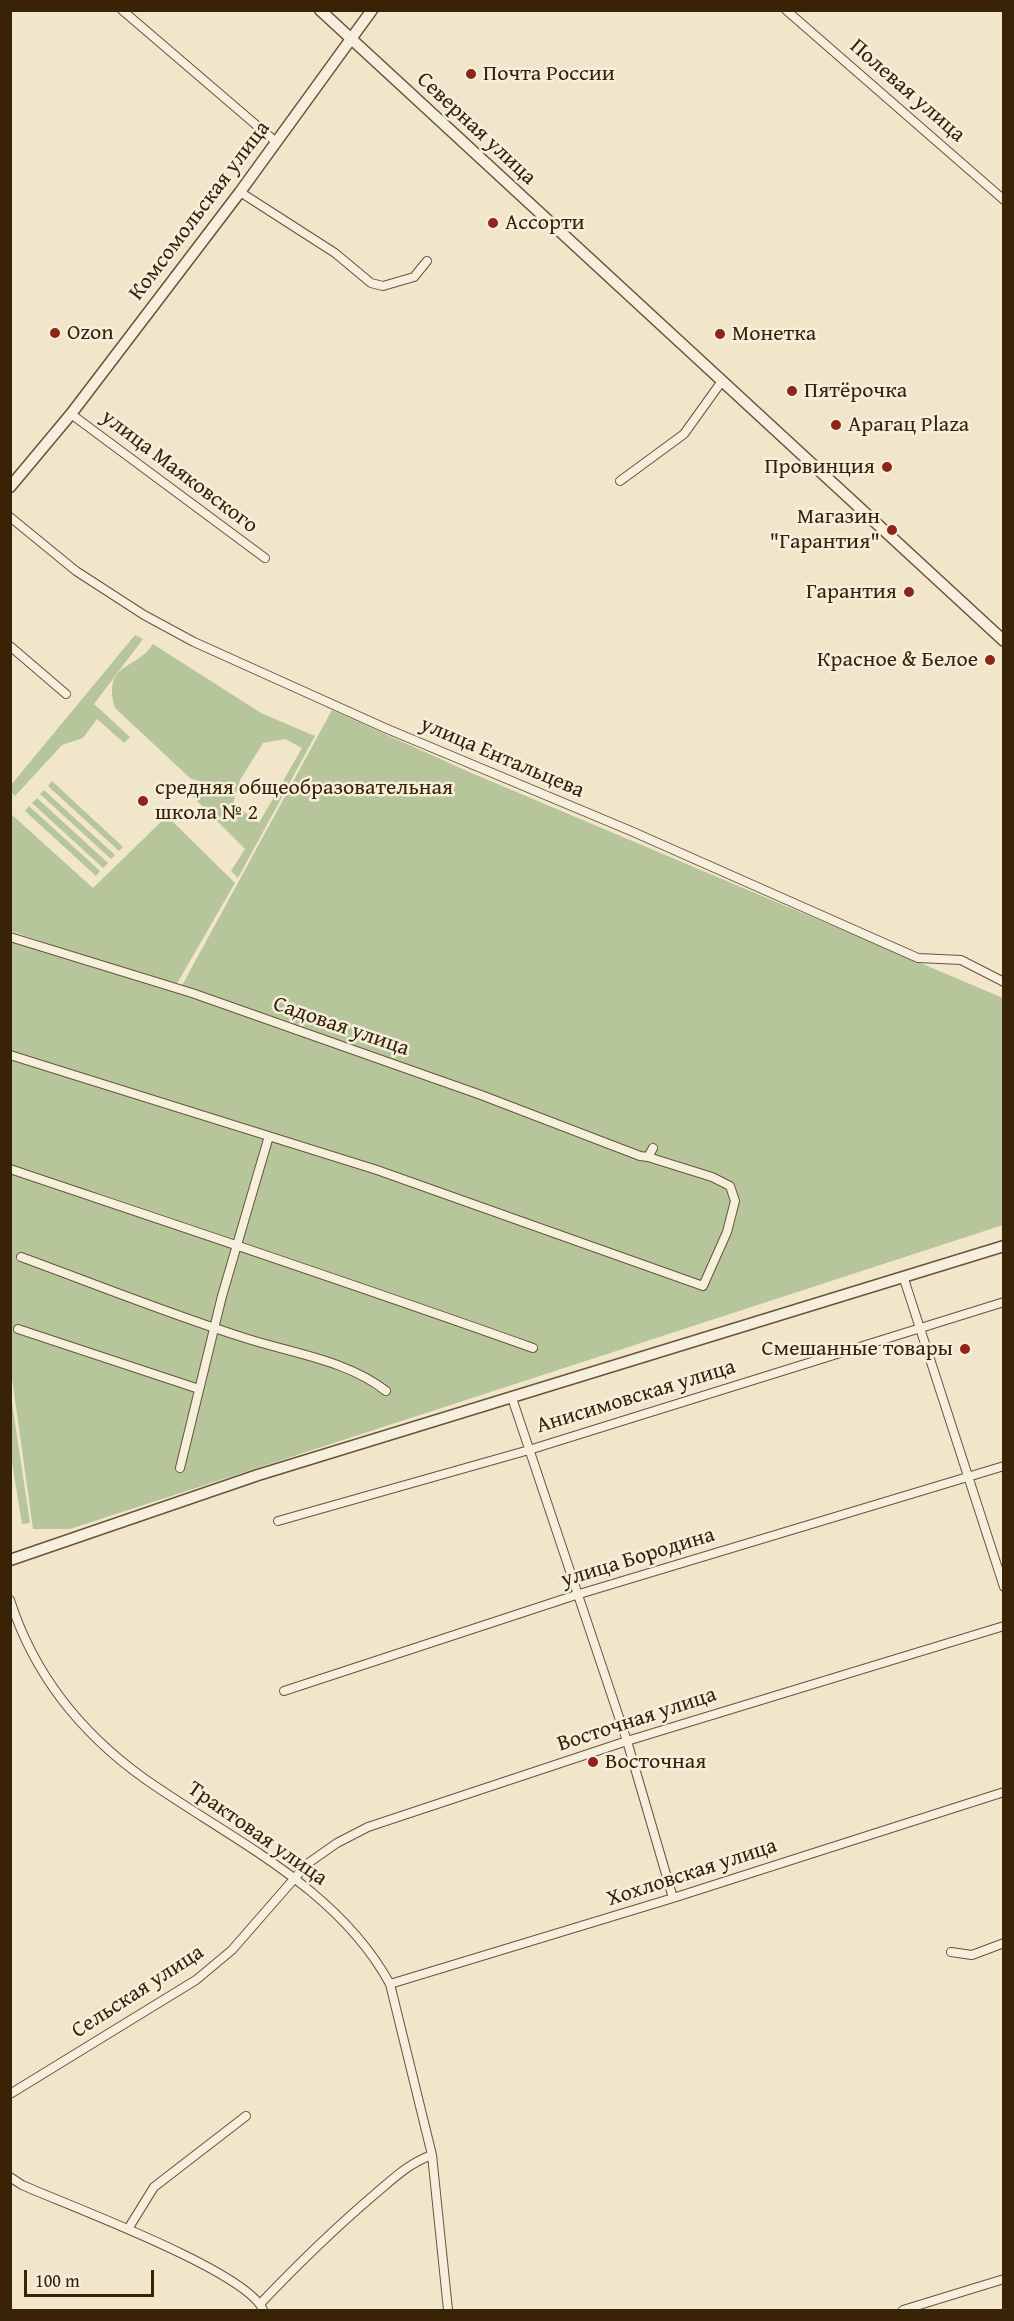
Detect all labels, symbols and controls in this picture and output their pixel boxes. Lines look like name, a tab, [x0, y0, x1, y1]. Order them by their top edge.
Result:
street label: Полевая улица	[844, 34, 970, 148]
place label: Почта России	[483, 61, 615, 87]
street label: Северная улица	[411, 67, 541, 191]
marker: Почта России	[464, 67, 478, 81]
street label: Комсомольская улица	[124, 116, 276, 306]
place label: Ассорти	[505, 210, 585, 236]
marker: Ассорти	[486, 216, 500, 230]
place label: Ozon	[67, 320, 114, 346]
place label: Монетка	[732, 321, 816, 347]
marker: Ozon	[48, 326, 62, 340]
marker: Монетка	[713, 327, 727, 341]
place label: Пятёрочка	[804, 378, 907, 404]
marker: Пятёрочка	[785, 384, 799, 398]
street label: улица Маяковского	[95, 404, 263, 540]
place label: Арагац Plaza	[848, 412, 969, 438]
marker: Арагац Plaza	[829, 418, 843, 432]
place label: Провинция	[764, 454, 875, 480]
marker: Провинция	[880, 460, 894, 474]
place label: Магазин "Гарантия"	[770, 504, 880, 556]
marker: Магазин "Гарантия"	[885, 523, 899, 537]
place label: Гарантия	[806, 579, 897, 605]
marker: Гарантия	[902, 585, 916, 599]
place label: Красное & Белое	[817, 647, 978, 673]
marker: Красное & Белое	[983, 653, 997, 667]
street label: улица Ентальцева	[416, 712, 588, 804]
place label: средняя общеобразовательная школа № 2	[155, 775, 453, 826]
marker: средняя общеобразовательная школа № 2	[136, 794, 150, 808]
street label: Садовая улица	[269, 991, 413, 1063]
place label: Смешанные товары	[761, 1336, 953, 1362]
marker: Смешанные товары	[958, 1342, 972, 1356]
street label: Анисимовская улица	[533, 1354, 739, 1440]
street label: улица Бородина	[558, 1522, 718, 1594]
street label: Восточная улица	[554, 1682, 720, 1758]
place label: Восточная	[605, 1749, 706, 1775]
marker: Восточная	[586, 1755, 600, 1769]
street label: Трактовая улица	[182, 1776, 332, 1892]
street label: Хохловская улица	[604, 1833, 780, 1913]
street label: Сельская улица	[67, 1940, 209, 2044]
scale bar	[27, 2258, 158, 2296]
text: 100 m	[35, 2267, 80, 2294]

